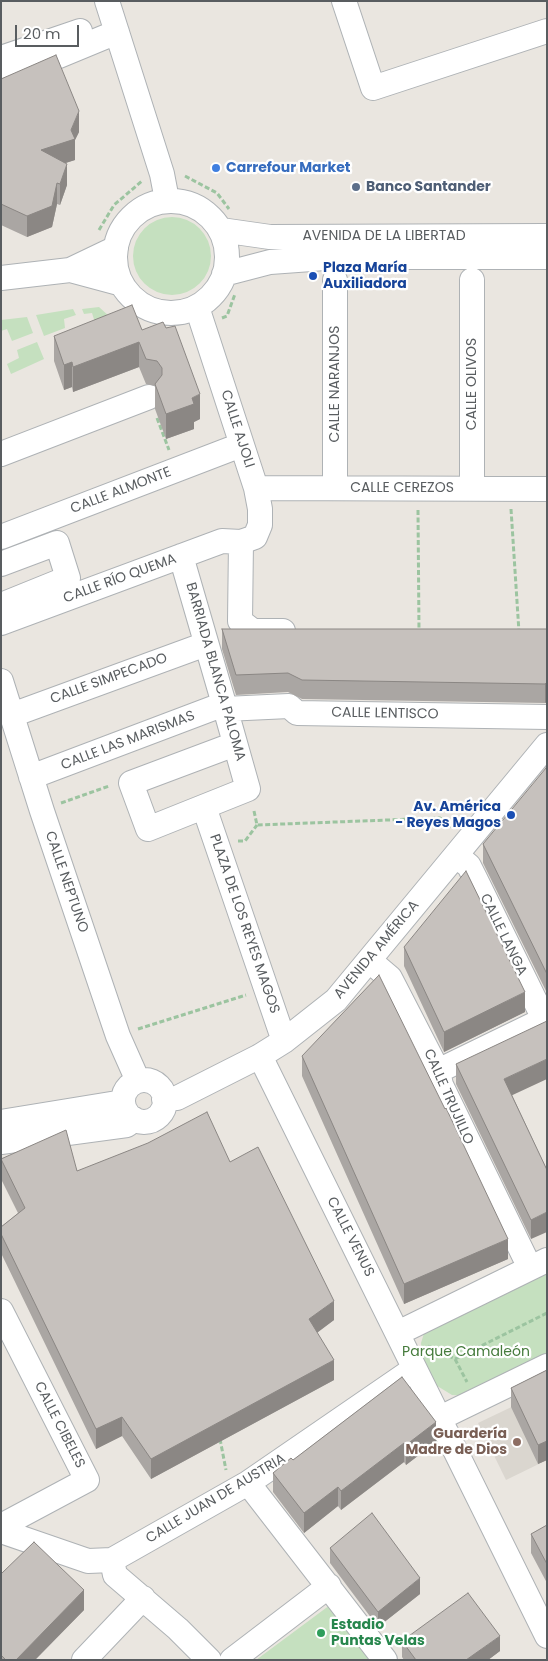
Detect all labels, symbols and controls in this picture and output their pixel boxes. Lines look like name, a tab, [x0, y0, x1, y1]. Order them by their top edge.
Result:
scale bar	[18, 15, 81, 47]
text: 20 m	[23, 23, 61, 44]
place label: Carrefour Market	[226, 160, 350, 176]
marker: Carrefour Market	[210, 162, 222, 174]
place label: Banco Santander	[366, 179, 491, 195]
marker: Banco Santander	[350, 181, 362, 193]
street label: AVENIDA DE LA LIBERTAD	[302, 228, 466, 244]
place label: Plaza María Auxiliadora	[323, 260, 407, 292]
marker: Plaza María Auxiliadora	[307, 270, 319, 282]
street label: CALLE NARANJOS	[327, 326, 343, 442]
street label: CALLE OLIVOS	[464, 338, 480, 430]
street label: CALLE AJOLI	[217, 388, 257, 470]
street label: CALLE ALMONTE	[68, 464, 174, 518]
street label: CALLE CEREZOS	[350, 480, 454, 496]
street label: CALLE RÍO QUEMA	[61, 551, 179, 607]
street label: BARRIADA BLANCA PALOMA	[181, 581, 249, 763]
street label: CALLE SIMPECADO	[48, 650, 170, 708]
street label: CALLE LENTISCO	[331, 705, 439, 723]
street label: CALLE LAS MARISMAS	[59, 708, 197, 774]
place label: Av. América - Reyes Magos	[395, 799, 501, 832]
marker: Av. América - Reyes Magos	[505, 809, 517, 821]
street label: CALLE NEPTUNO	[41, 829, 91, 935]
street label: PLAZA DE LOS REYES MAGOS	[205, 832, 283, 1016]
street label: CALLE LANGA	[476, 891, 530, 979]
street label: AVENIDA AMÉRICA	[331, 897, 423, 1003]
street label: CALLE TRUJILLO	[419, 1047, 477, 1147]
street label: CALLE VENUS	[323, 1194, 377, 1280]
park label: Parque Camaleón	[402, 1344, 530, 1360]
street label: CALLE CIBELES	[30, 1379, 88, 1471]
place label: Guardería Madre de Dios	[405, 1426, 507, 1458]
marker: Guardería Madre de Dios	[511, 1436, 523, 1448]
street label: CALLE JUAN DE AUSTRIA	[143, 1451, 289, 1547]
place label: Estadio Puntas Velas	[331, 1617, 425, 1650]
marker: Estadio Puntas Velas	[315, 1627, 327, 1639]

